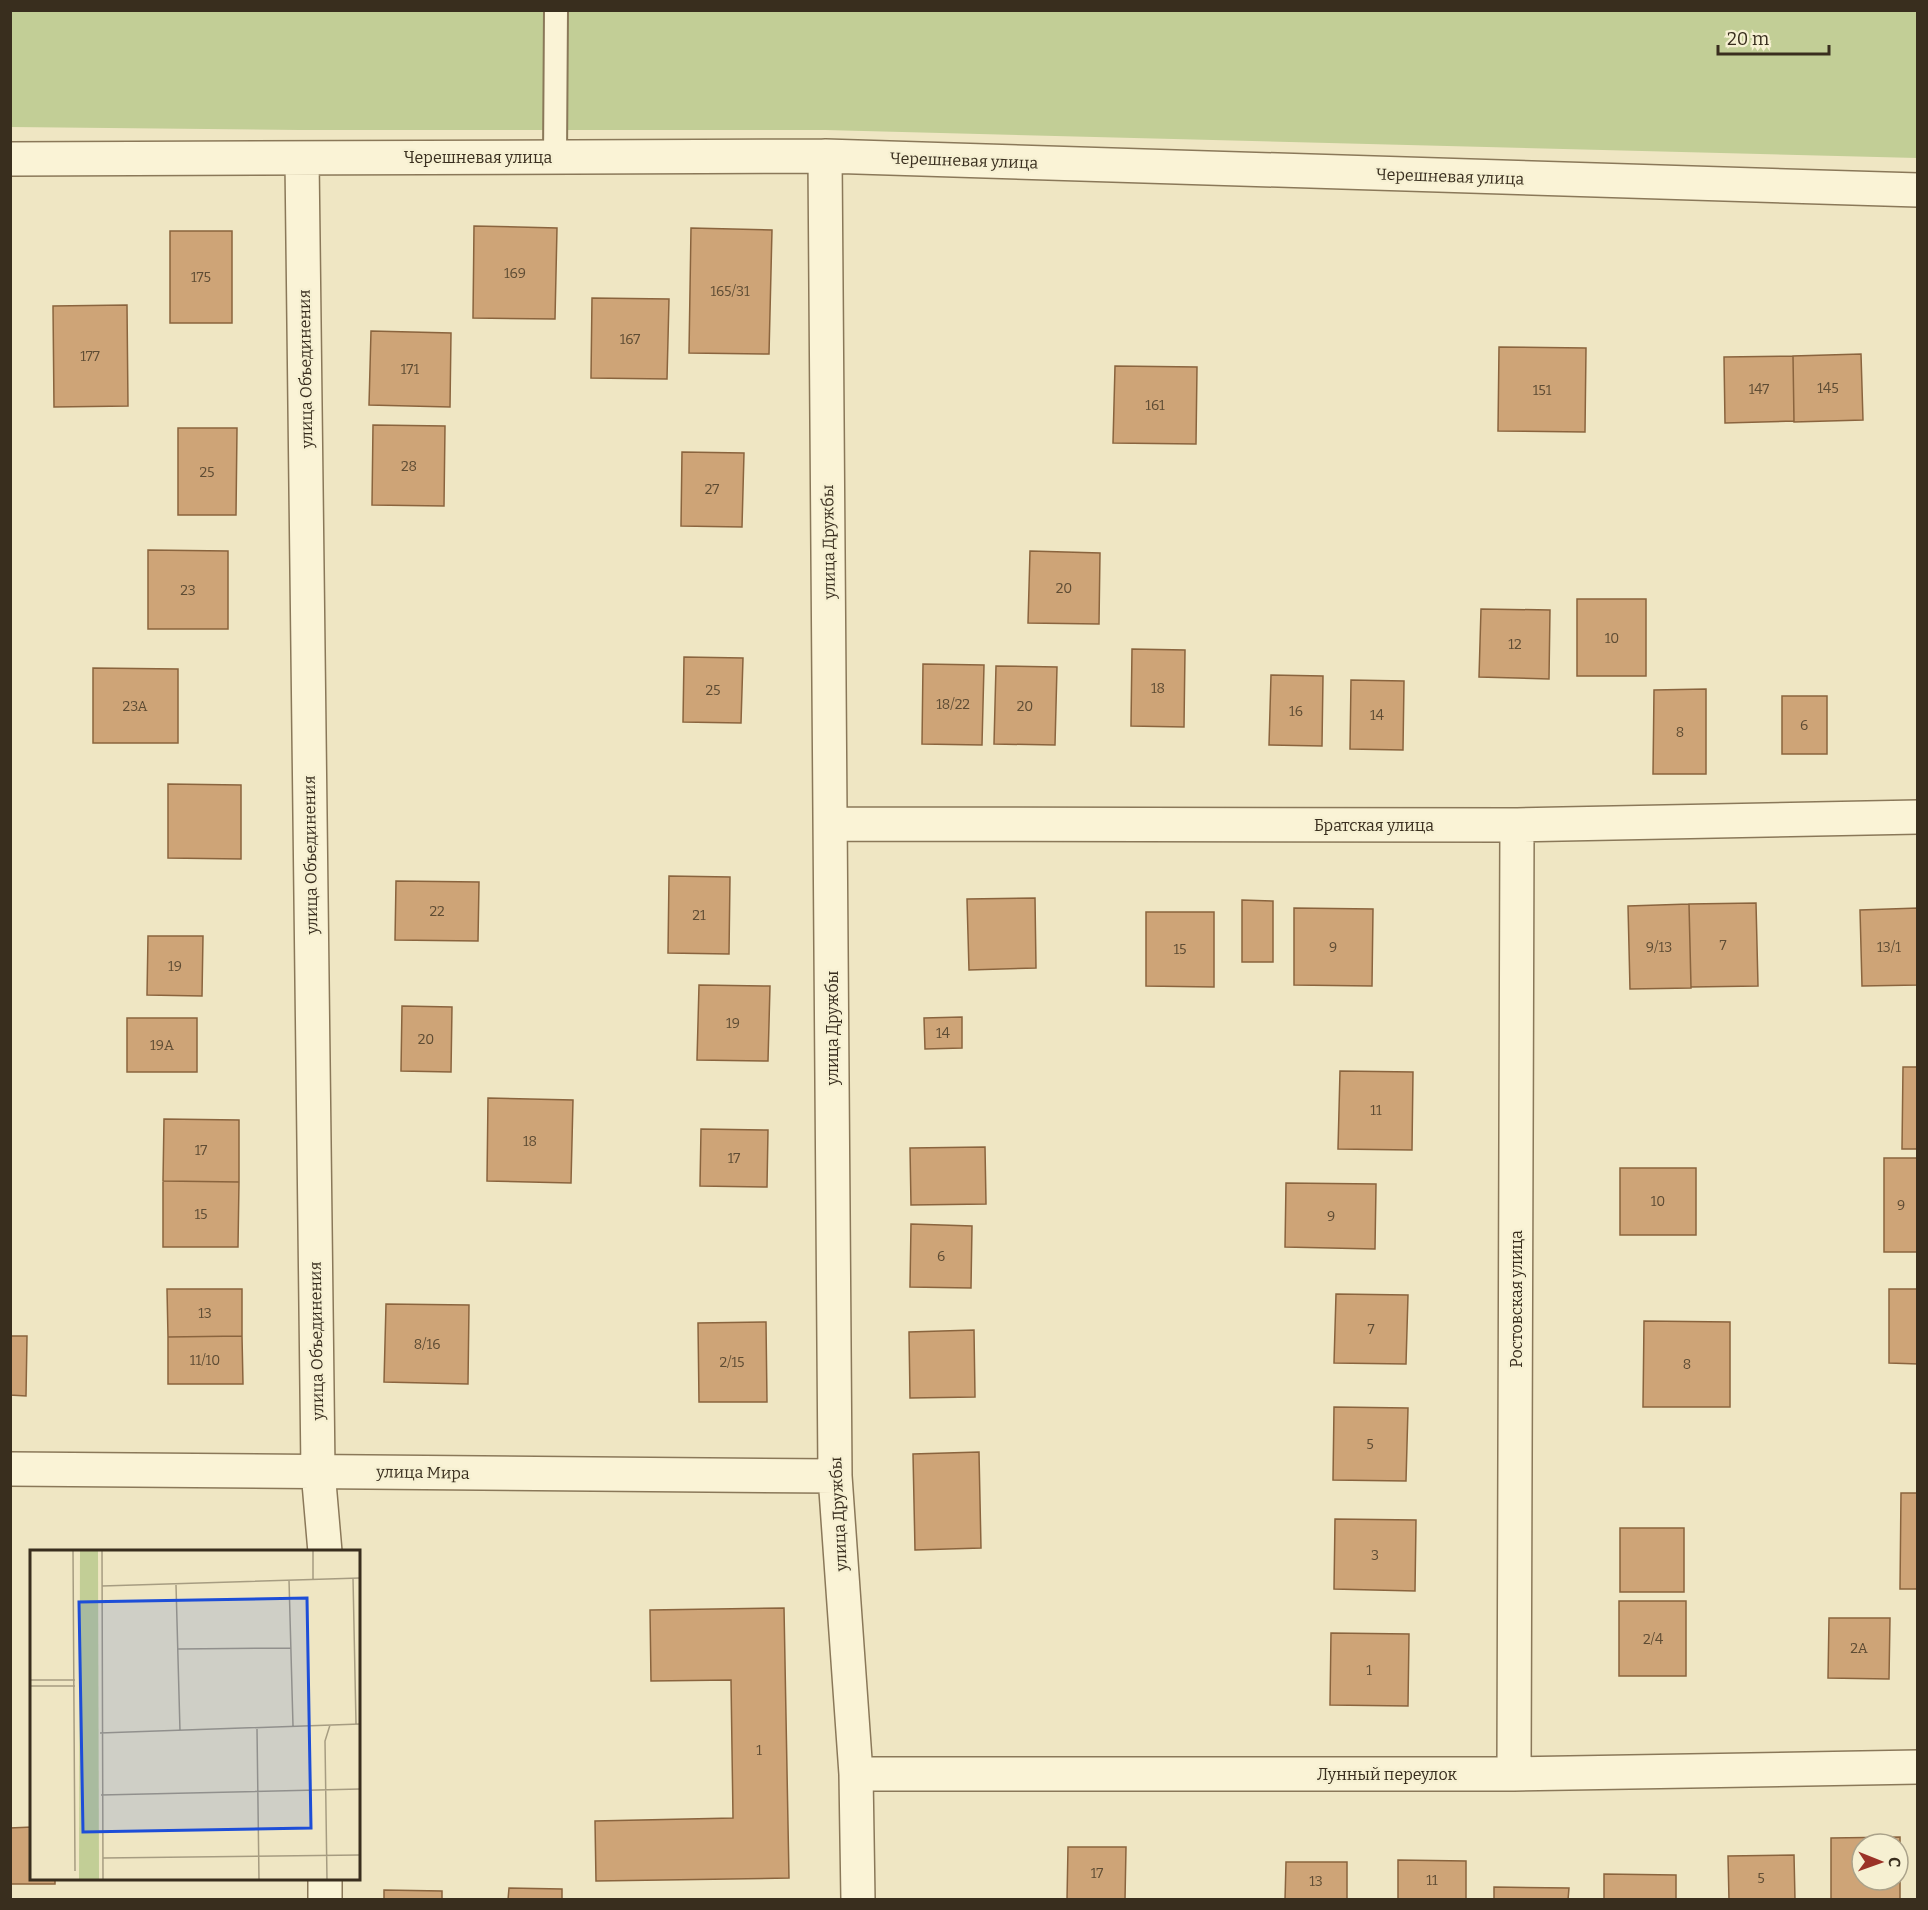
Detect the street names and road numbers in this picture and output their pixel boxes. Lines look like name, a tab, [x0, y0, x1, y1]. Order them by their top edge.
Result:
street label: Черешневая улица	[404, 148, 552, 167]
street label: Черешневая улица	[890, 148, 1039, 173]
street label: Черешневая улица	[1376, 164, 1525, 189]
street label: улица Объединения	[295, 289, 316, 450]
street label: улица Дружбы	[818, 484, 839, 600]
street label: улица Объединения	[300, 775, 321, 936]
street label: Братская улица	[1314, 816, 1434, 835]
street label: улица Дружбы	[823, 970, 842, 1086]
street label: Ростовская улица	[1507, 1230, 1526, 1368]
street label: улица Объединения	[306, 1261, 327, 1422]
street label: улица Дружбы	[826, 1456, 851, 1573]
street label: улица Мира	[375, 1462, 470, 1483]
street label: Лунный переулок	[1317, 1765, 1458, 1784]

